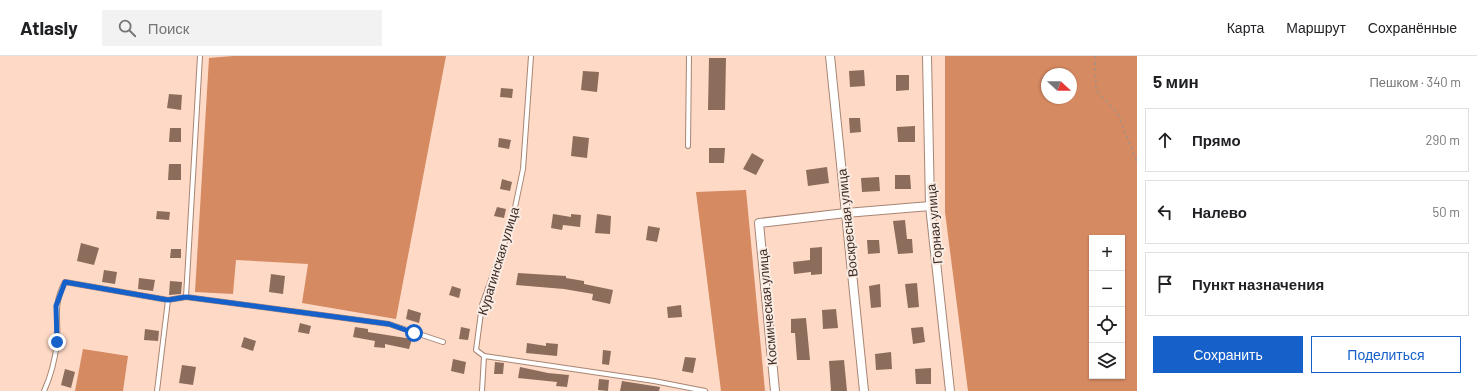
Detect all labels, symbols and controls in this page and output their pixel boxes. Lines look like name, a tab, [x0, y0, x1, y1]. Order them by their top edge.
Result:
search box	[102, 10, 382, 46]
text: Atlasly	[20, 16, 78, 39]
icon: search	[116, 17, 138, 39]
text: Поиск	[148, 19, 189, 37]
text: Карта	[1227, 19, 1264, 36]
text: Маршрут	[1286, 19, 1346, 36]
text: Сохранённые	[1368, 19, 1457, 36]
north arrow	[1041, 68, 1077, 104]
text: 5 мин	[1153, 71, 1199, 91]
text: Пешком · 340 m	[1370, 74, 1461, 90]
icon: ahead	[1154, 129, 1176, 151]
text: Прямо	[1192, 131, 1241, 149]
text: 290 m	[1426, 132, 1460, 148]
street label: Воскресная улица	[833, 167, 861, 278]
street label: Горная улица	[922, 182, 945, 265]
icon: left	[1154, 201, 1176, 223]
text: Налево	[1192, 203, 1247, 221]
street label: Курагинская улица	[474, 204, 522, 317]
text: 50 m	[1433, 204, 1460, 220]
map controls	[1089, 235, 1125, 379]
button: +	[1089, 235, 1125, 271]
street label: Космическая улица	[754, 247, 780, 366]
button: −	[1089, 271, 1125, 307]
icon: arrive	[1154, 273, 1176, 295]
text: Пункт назначения	[1192, 275, 1324, 293]
button: locate	[1089, 307, 1125, 343]
route start	[405, 324, 423, 342]
route end	[48, 333, 66, 351]
button: Сохранить	[1153, 336, 1303, 373]
button: Поделиться	[1311, 336, 1461, 373]
button: layers	[1089, 343, 1125, 379]

